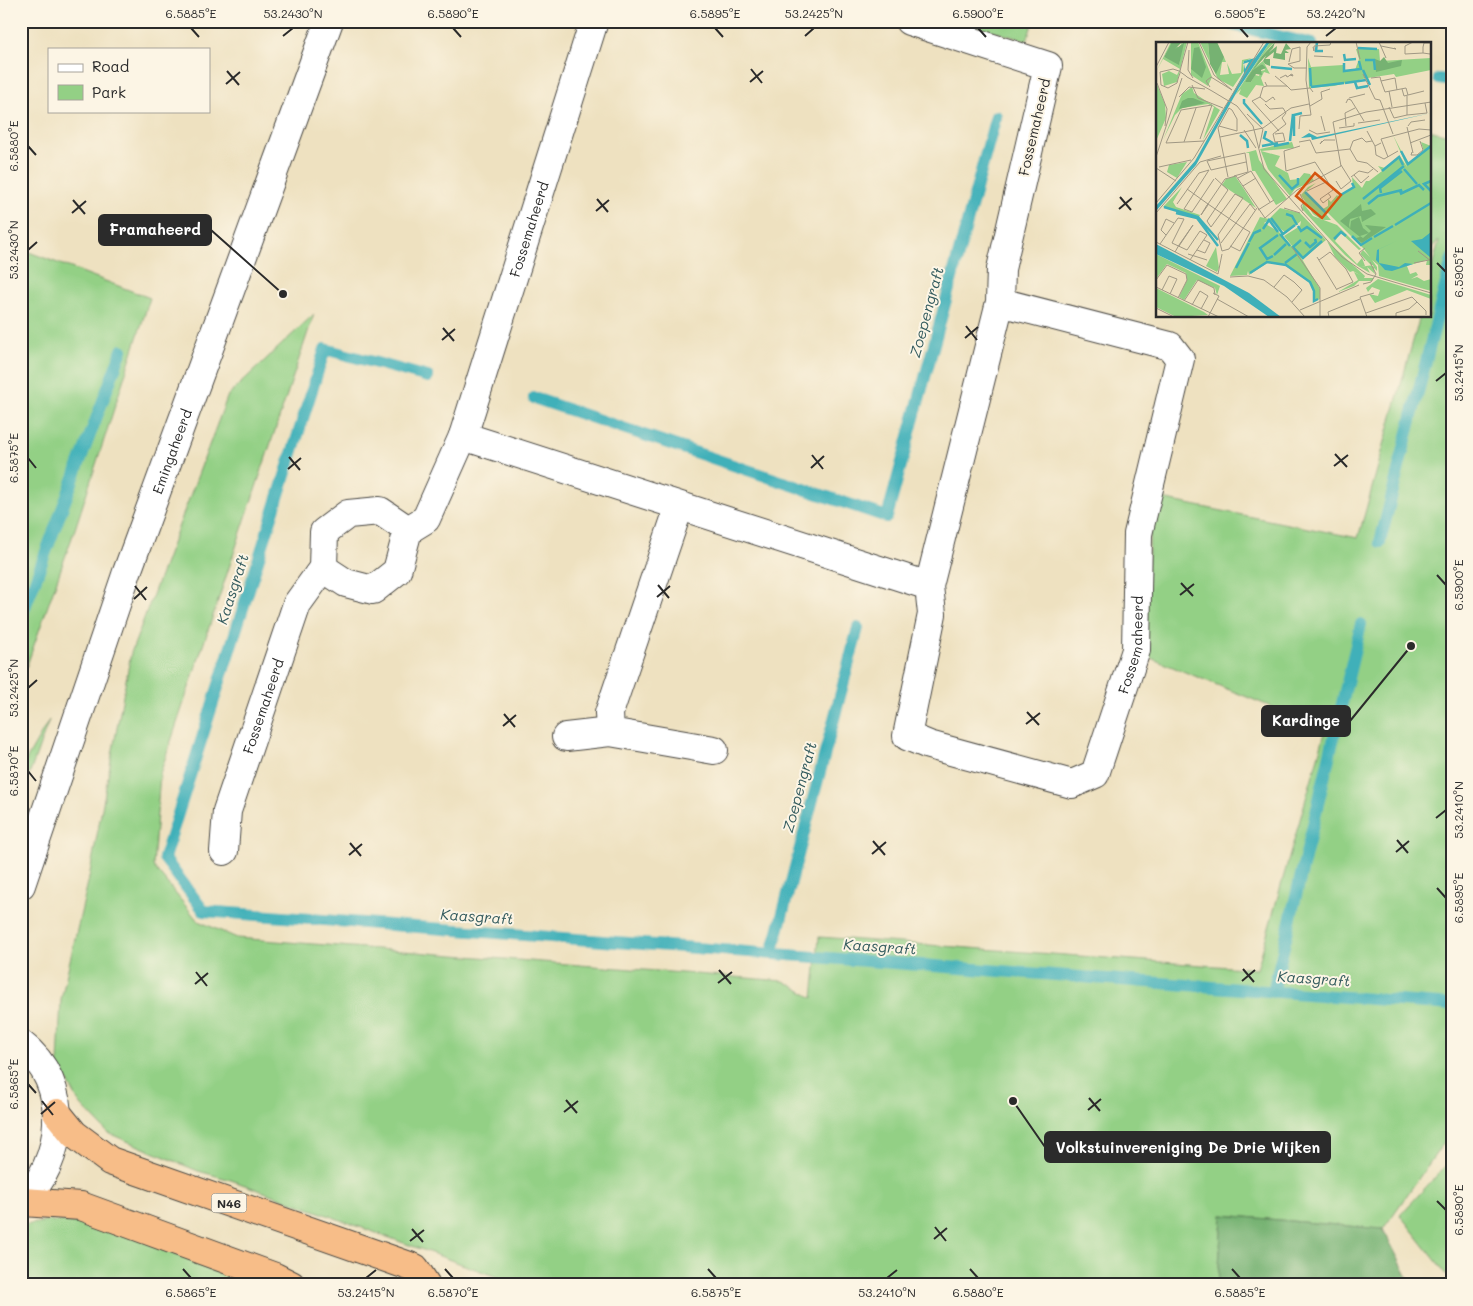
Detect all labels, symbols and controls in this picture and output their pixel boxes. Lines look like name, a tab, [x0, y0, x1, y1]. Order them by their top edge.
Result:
text: 6.5885°E	[166, 5, 217, 21]
text: 53.2430°N	[263, 5, 323, 21]
text: 6.5890°E	[427, 5, 479, 21]
text: 6.5895°E	[690, 5, 740, 21]
text: 53.2425°N	[785, 5, 843, 21]
text: 6.5900°E	[952, 5, 1004, 21]
text: 6.5905°E	[1215, 5, 1266, 21]
text: 53.2420°N	[1307, 5, 1365, 21]
inset map	[1156, 42, 1430, 318]
legend	[48, 48, 210, 112]
text: Road	[92, 56, 129, 76]
street label: Fossemaheerd	[1014, 76, 1054, 178]
text: Park	[92, 82, 126, 102]
text: 6.5880°E	[5, 120, 21, 172]
street label: Fossemaheerd	[504, 179, 552, 279]
callout: Framaheerd	[99, 215, 211, 245]
text: Framaheerd	[109, 219, 201, 239]
text: 53.2430°N	[5, 220, 21, 280]
text: 6.5905°E	[1450, 246, 1466, 297]
water label: Zoepengraft	[904, 264, 948, 360]
text: 53.2415°N	[1450, 344, 1466, 402]
street label: Emingaheerd	[147, 406, 196, 497]
text: 6.5875°E	[5, 433, 21, 483]
water label: Kaasgraft	[211, 551, 253, 627]
text: 6.5900°E	[1450, 559, 1466, 611]
street label: Fossemaheerd	[1113, 596, 1146, 696]
street label: Fossemaheerd	[238, 656, 287, 756]
text: 53.2425°N	[5, 659, 21, 717]
callout: Kardinge	[1262, 706, 1350, 736]
text: Kardinge	[1272, 710, 1340, 730]
water label: Zoepengraft	[777, 739, 821, 835]
text: 6.5870°E	[5, 746, 21, 796]
text: 53.2410°N	[1450, 781, 1466, 839]
text: 6.5895°E	[1450, 873, 1466, 923]
water label: Kaasgraft	[440, 903, 514, 929]
water label: Kaasgraft	[843, 933, 917, 959]
water label: Kaasgraft	[1277, 965, 1351, 991]
text: 6.5865°E	[5, 1058, 21, 1109]
callout: Volkstuinvereniging De Drie Wijken	[1045, 1132, 1330, 1162]
text: Volkstuinvereniging De Drie Wijken	[1056, 1137, 1320, 1157]
text: 6.5890°E	[1450, 1184, 1466, 1236]
road number: N46	[212, 1194, 246, 1212]
text: 6.5865°E	[166, 1284, 217, 1300]
text: 53.2415°N	[337, 1284, 395, 1300]
text: 6.5870°E	[428, 1284, 478, 1300]
text: 6.5875°E	[691, 1284, 741, 1300]
text: 53.2410°N	[858, 1284, 916, 1300]
text: 6.5880°E	[952, 1284, 1004, 1300]
text: 6.5885°E	[1215, 1284, 1266, 1300]

